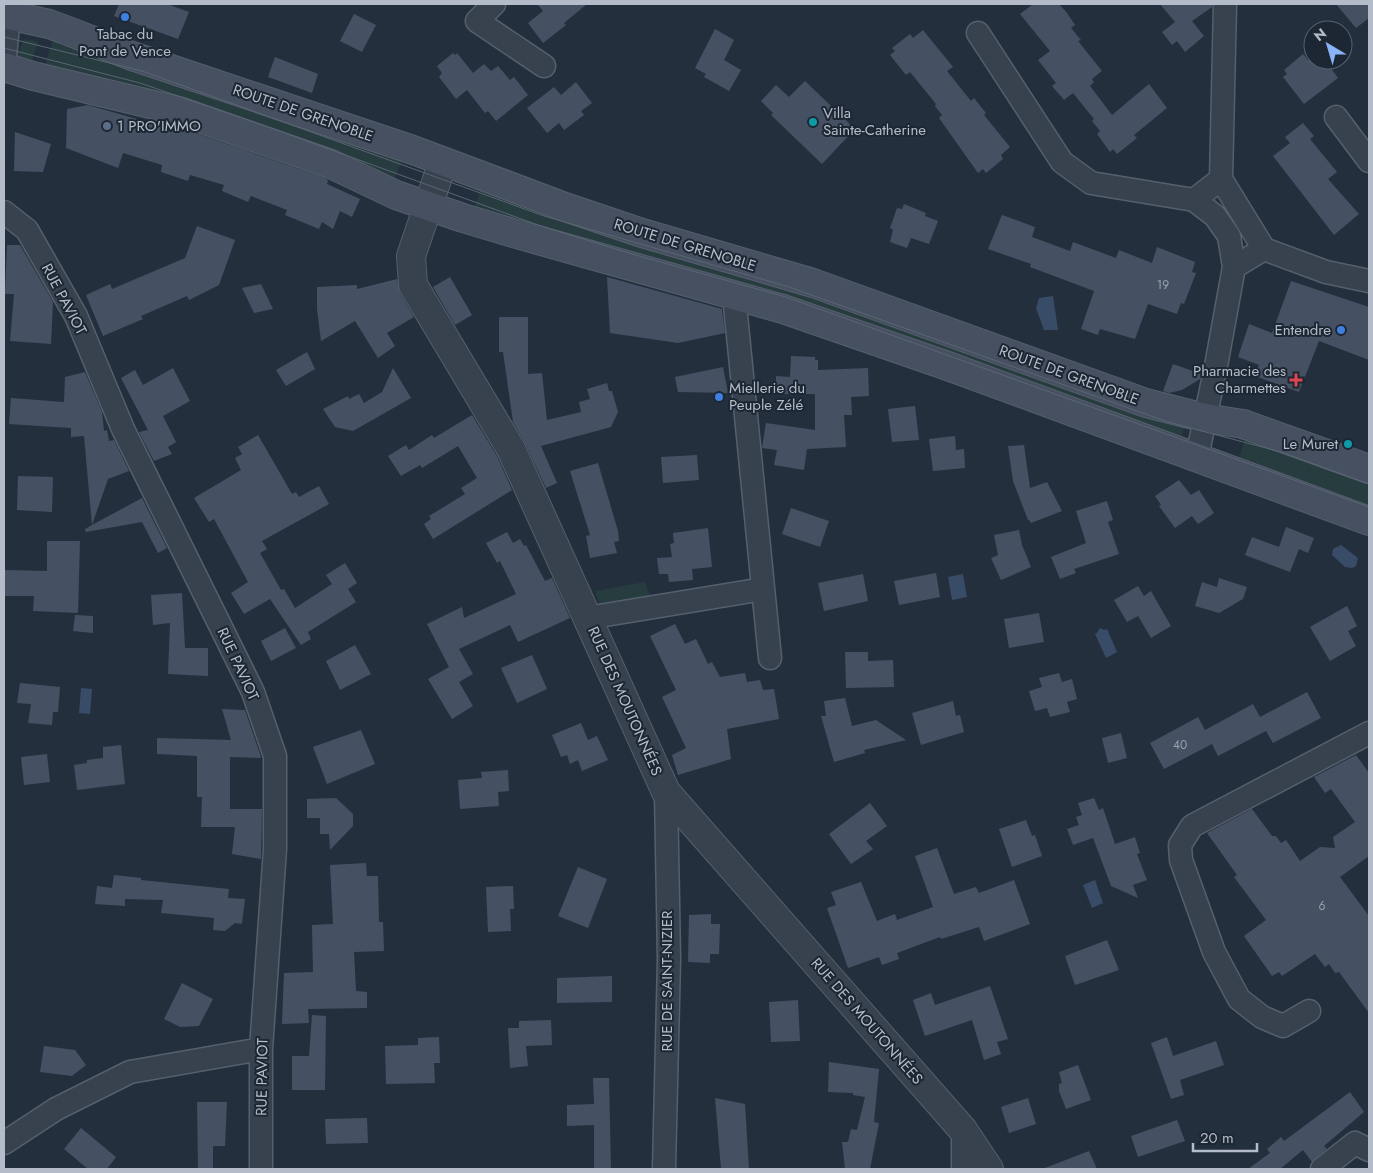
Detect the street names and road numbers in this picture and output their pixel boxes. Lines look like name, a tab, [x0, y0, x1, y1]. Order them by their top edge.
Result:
street label: ROUTE DE GRENOBLE	[230, 79, 376, 147]
street label: ROUTE DE GRENOBLE	[611, 213, 759, 277]
street label: RUE PAVIOT	[36, 259, 92, 339]
street label: ROUTE DE GRENOBLE	[996, 339, 1142, 411]
street label: RUE DES MOUTONNÉES	[582, 623, 668, 779]
street label: RUE PAVIOT	[212, 624, 264, 704]
street label: RUE DE SAINT-NIZIER	[656, 910, 678, 1051]
street label: RUE DES MOUTONNÉES	[806, 953, 928, 1089]
street label: RUE PAVIOT	[250, 1038, 274, 1116]

